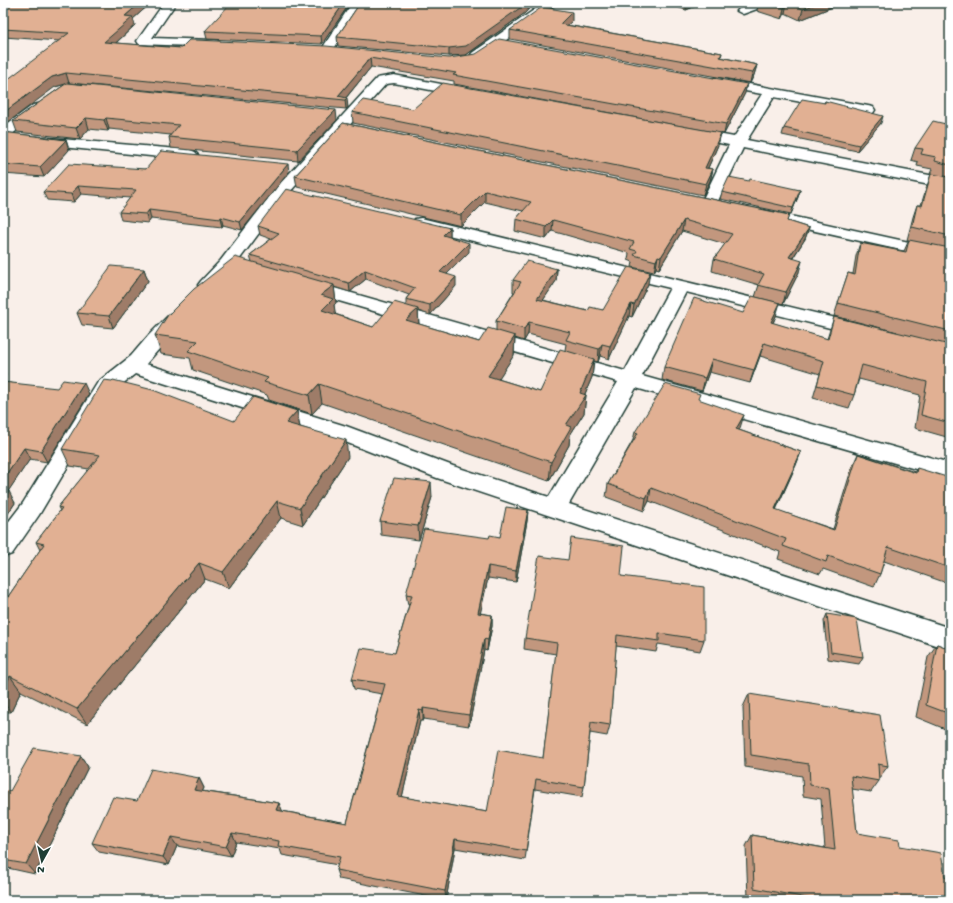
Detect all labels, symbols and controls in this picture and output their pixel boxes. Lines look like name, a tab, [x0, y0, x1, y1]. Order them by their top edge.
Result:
north arrow	[22, 841, 62, 881]
text: N	[36, 862, 45, 875]

